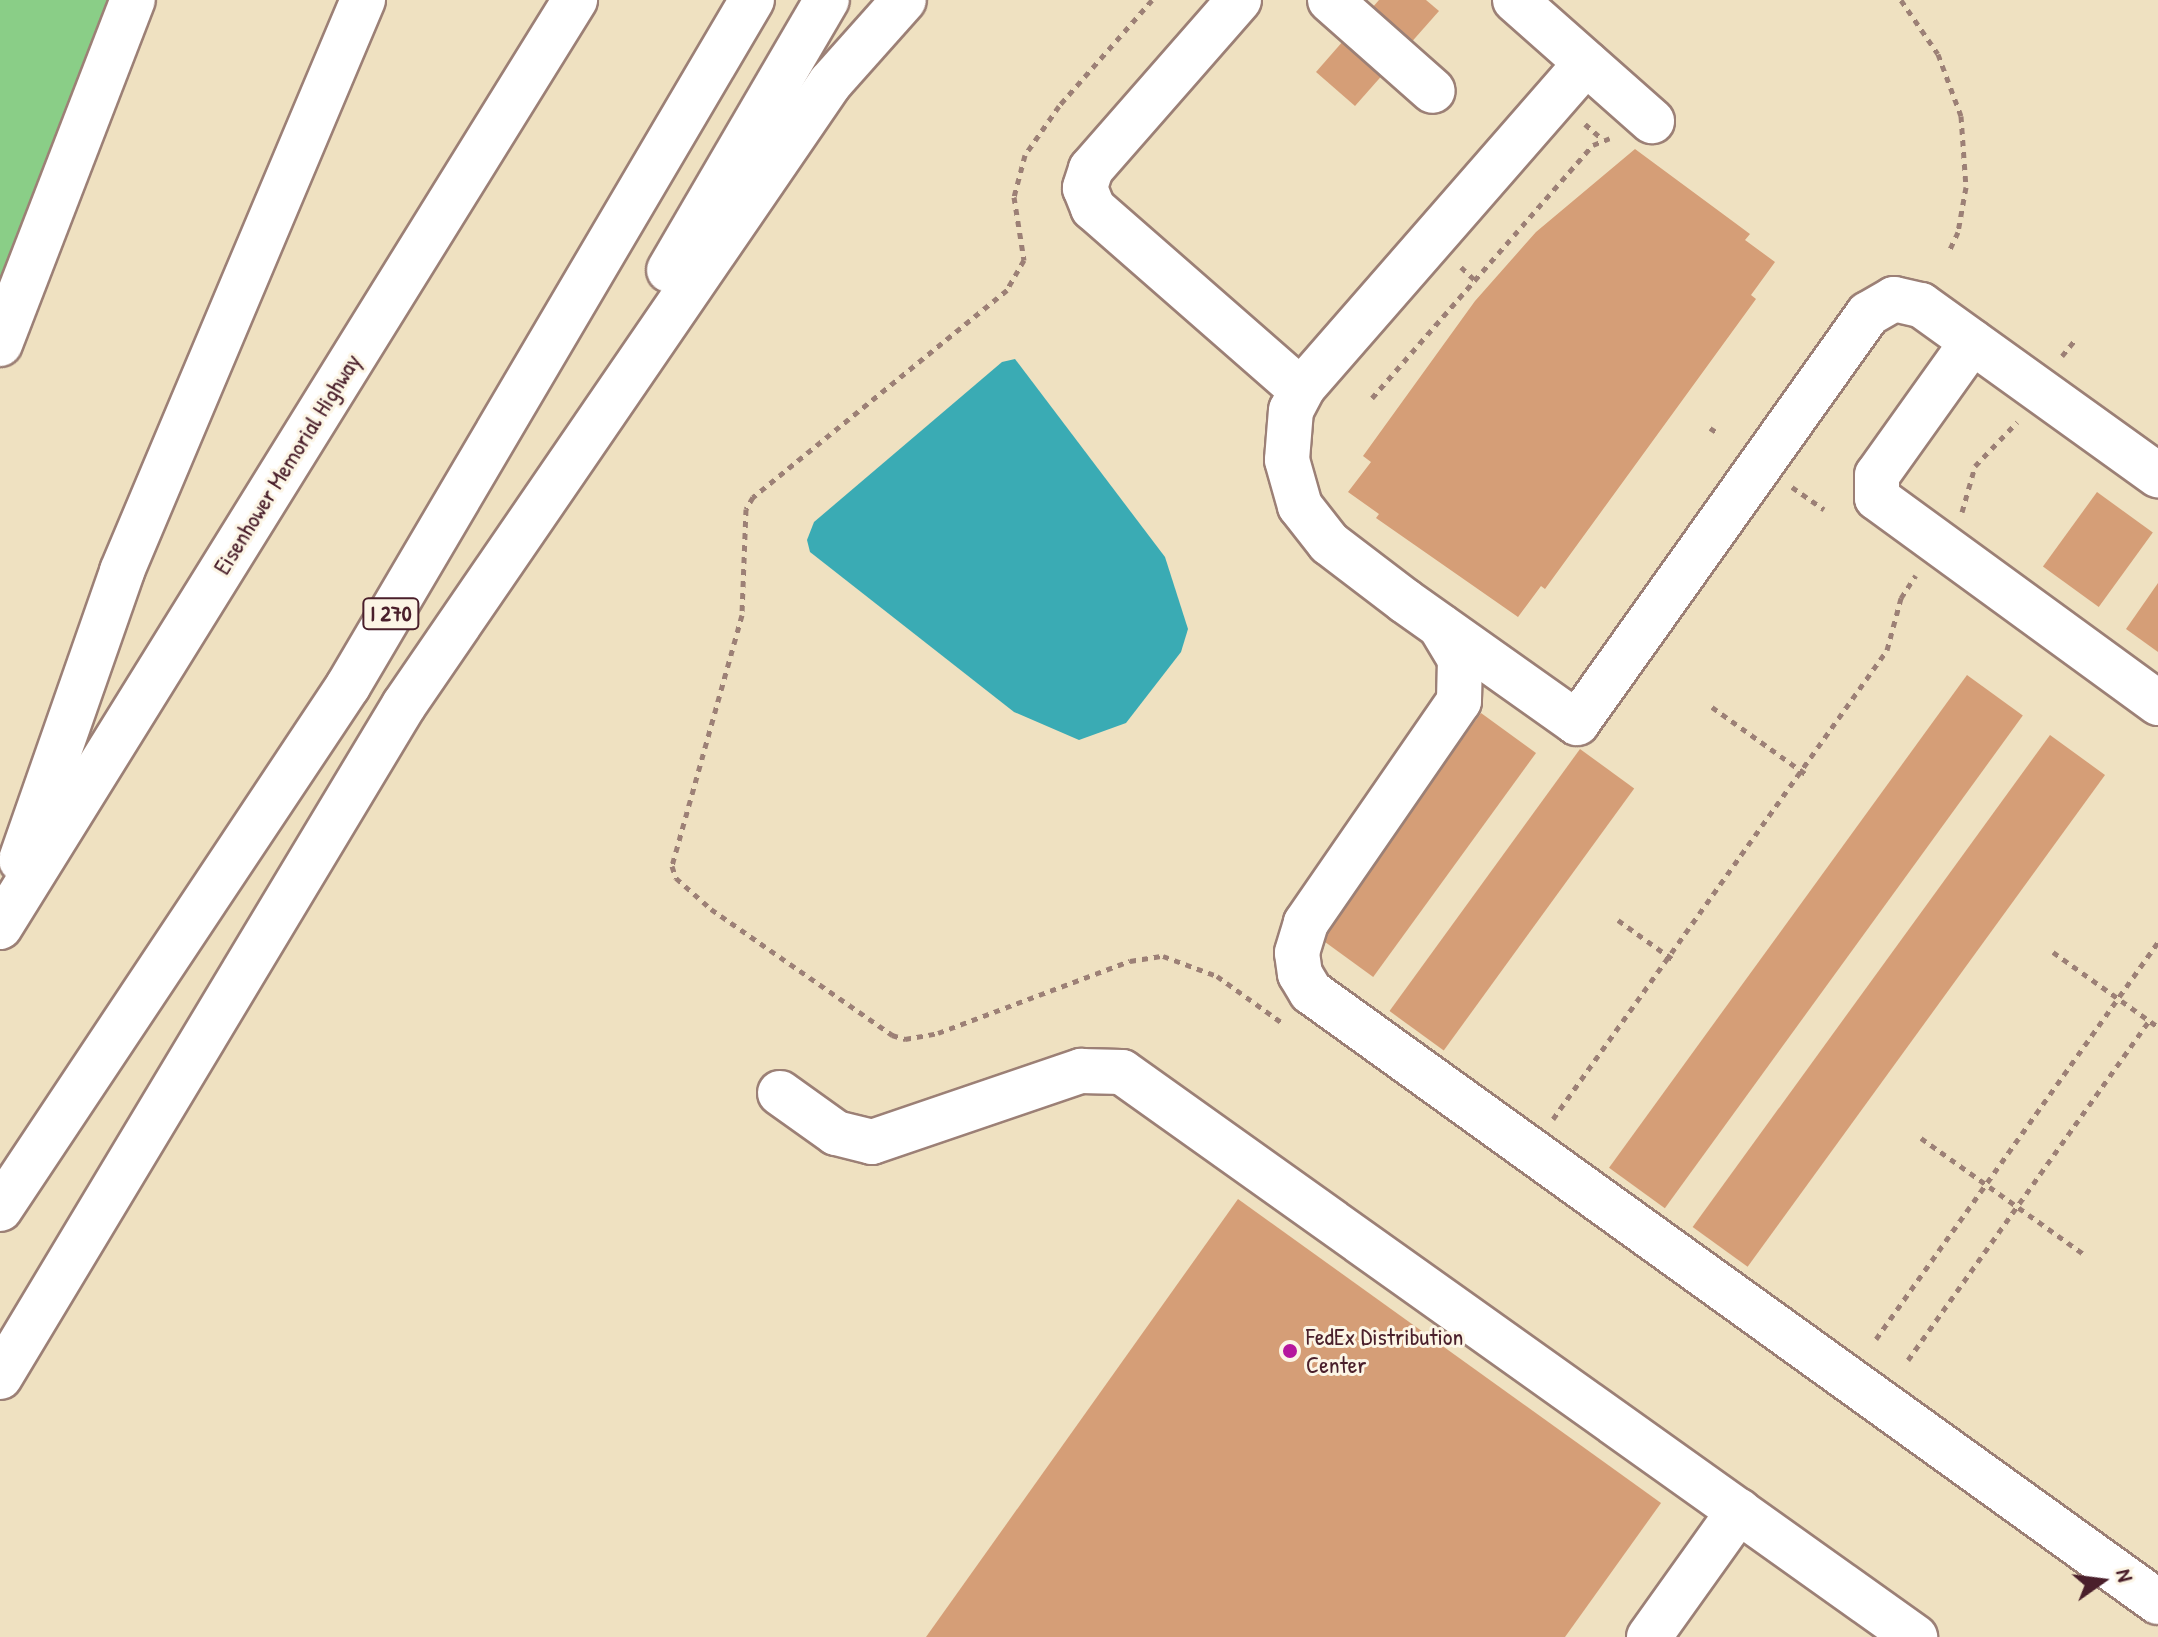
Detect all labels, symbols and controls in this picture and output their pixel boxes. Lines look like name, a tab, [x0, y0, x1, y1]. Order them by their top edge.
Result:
street label: Eisenhower Memorial Highway	[207, 348, 367, 580]
road number: I 270	[361, 596, 421, 632]
place label: FedEx Distribution Center	[1306, 1323, 1463, 1379]
marker: FedEx Distribution Center	[1281, 1342, 1299, 1360]
north arrow	[2062, 1541, 2142, 1621]
text: N	[2109, 1566, 2141, 1585]

